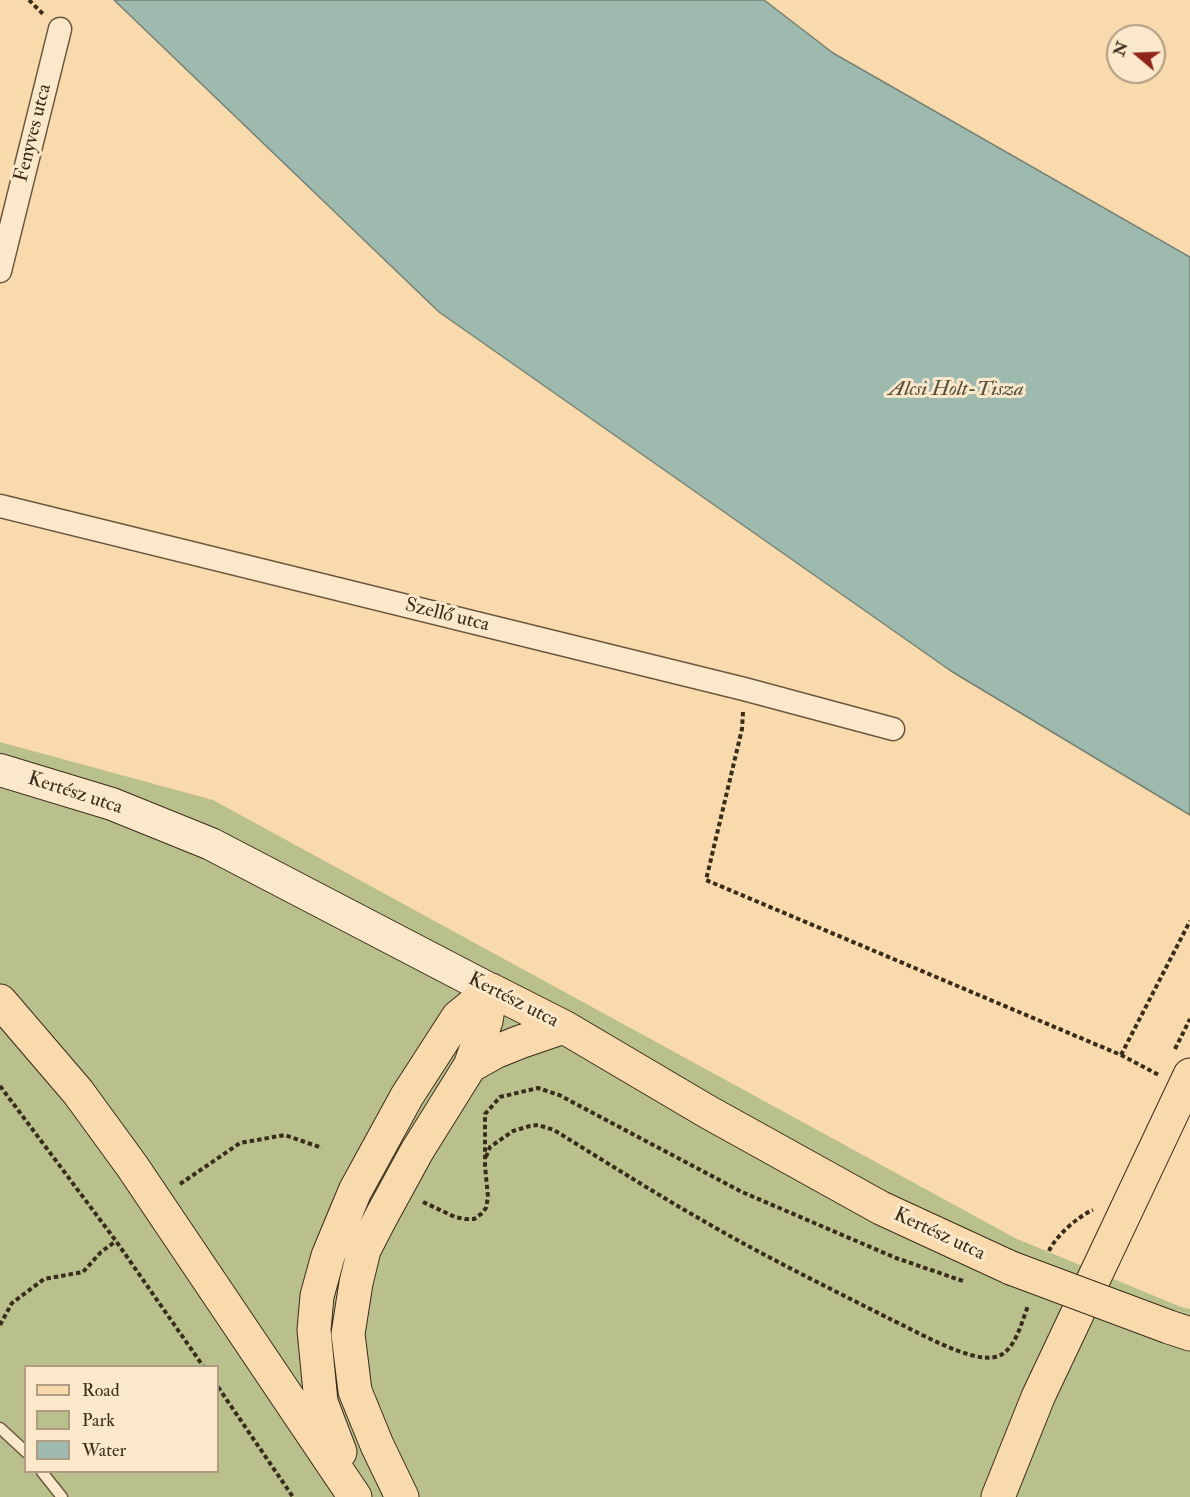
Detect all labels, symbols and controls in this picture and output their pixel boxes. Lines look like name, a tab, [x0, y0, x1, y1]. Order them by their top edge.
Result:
north arrow	[1106, 24, 1166, 84]
text: N	[1109, 39, 1133, 59]
street label: Fenyves utca	[10, 82, 58, 184]
water label: Alcsi Holt-Tisza	[888, 377, 1024, 403]
street label: Szellő utca	[402, 594, 492, 638]
street label: Kertész utca	[25, 767, 125, 821]
street label: Kertész utca	[464, 968, 562, 1034]
street label: Kertész utca	[889, 1203, 989, 1267]
legend	[24, 1365, 219, 1473]
text: Road	[82, 1379, 120, 1402]
text: Park	[82, 1409, 115, 1432]
text: Water	[82, 1439, 126, 1462]

